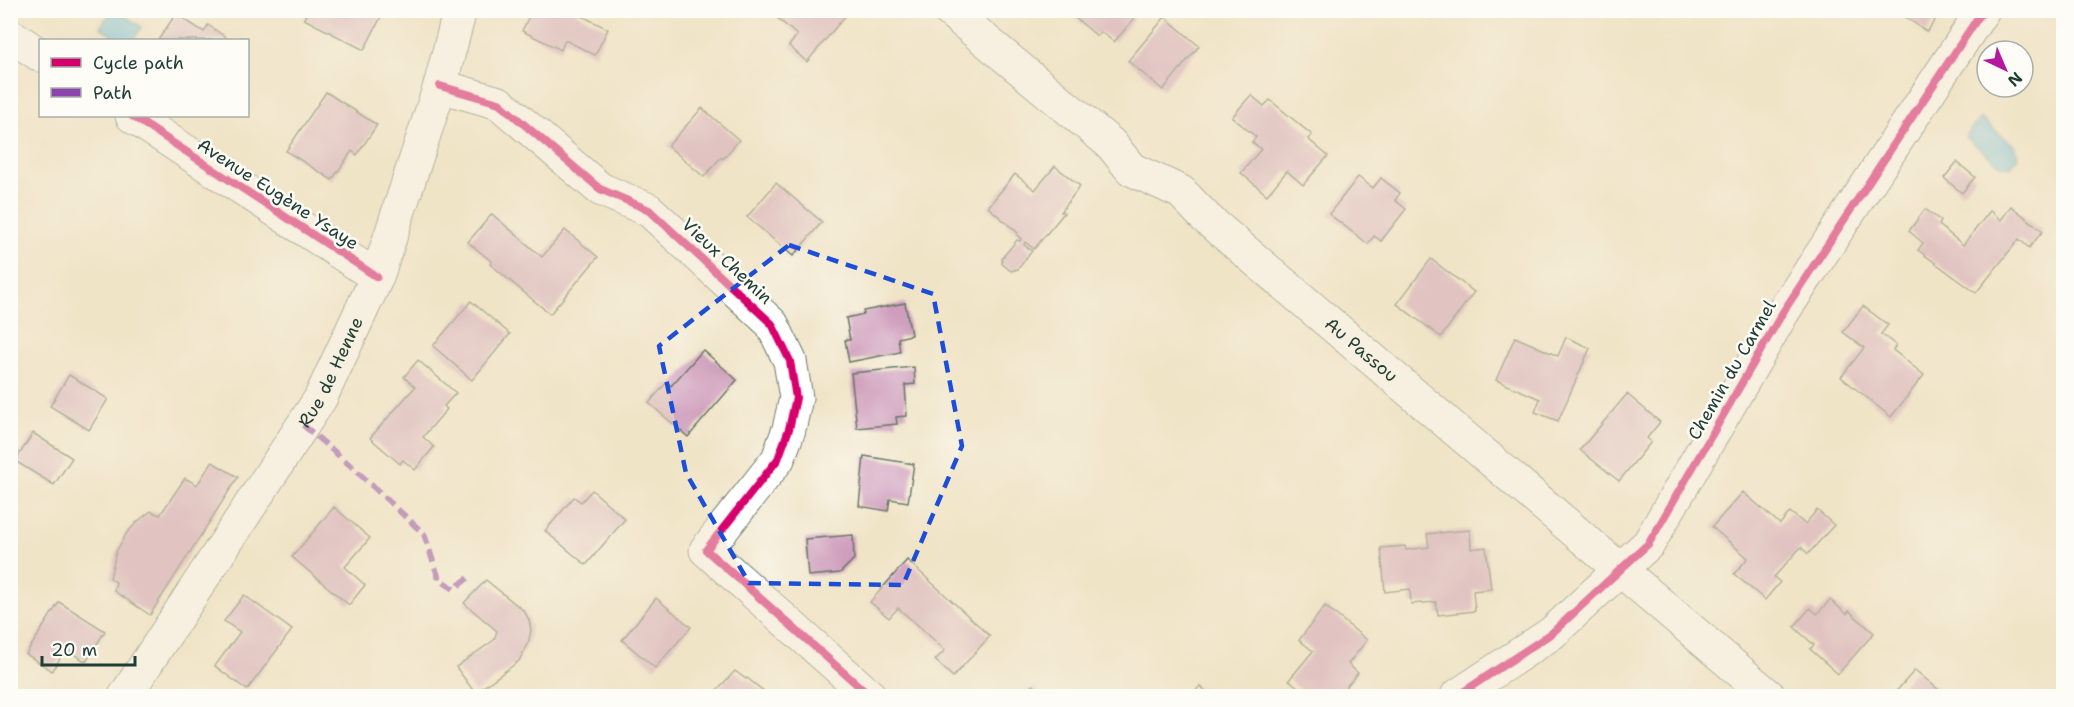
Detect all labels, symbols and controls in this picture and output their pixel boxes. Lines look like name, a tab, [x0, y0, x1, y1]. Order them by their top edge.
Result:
legend	[39, 39, 249, 117]
north arrow	[1975, 39, 2035, 99]
text: Cycle path	[93, 51, 184, 75]
text: N	[2003, 67, 2027, 91]
text: Path	[93, 81, 132, 105]
street label: Avenue Eugène Ysaye	[193, 133, 363, 255]
street label: Vieux Chemin	[676, 213, 778, 309]
street label: Chemin du Carmel	[1682, 295, 1782, 444]
street label: Au Passou	[1320, 312, 1403, 388]
street label: Rue de Henne	[292, 313, 369, 432]
scale bar	[42, 629, 135, 667]
text: 20 m	[51, 638, 97, 662]

